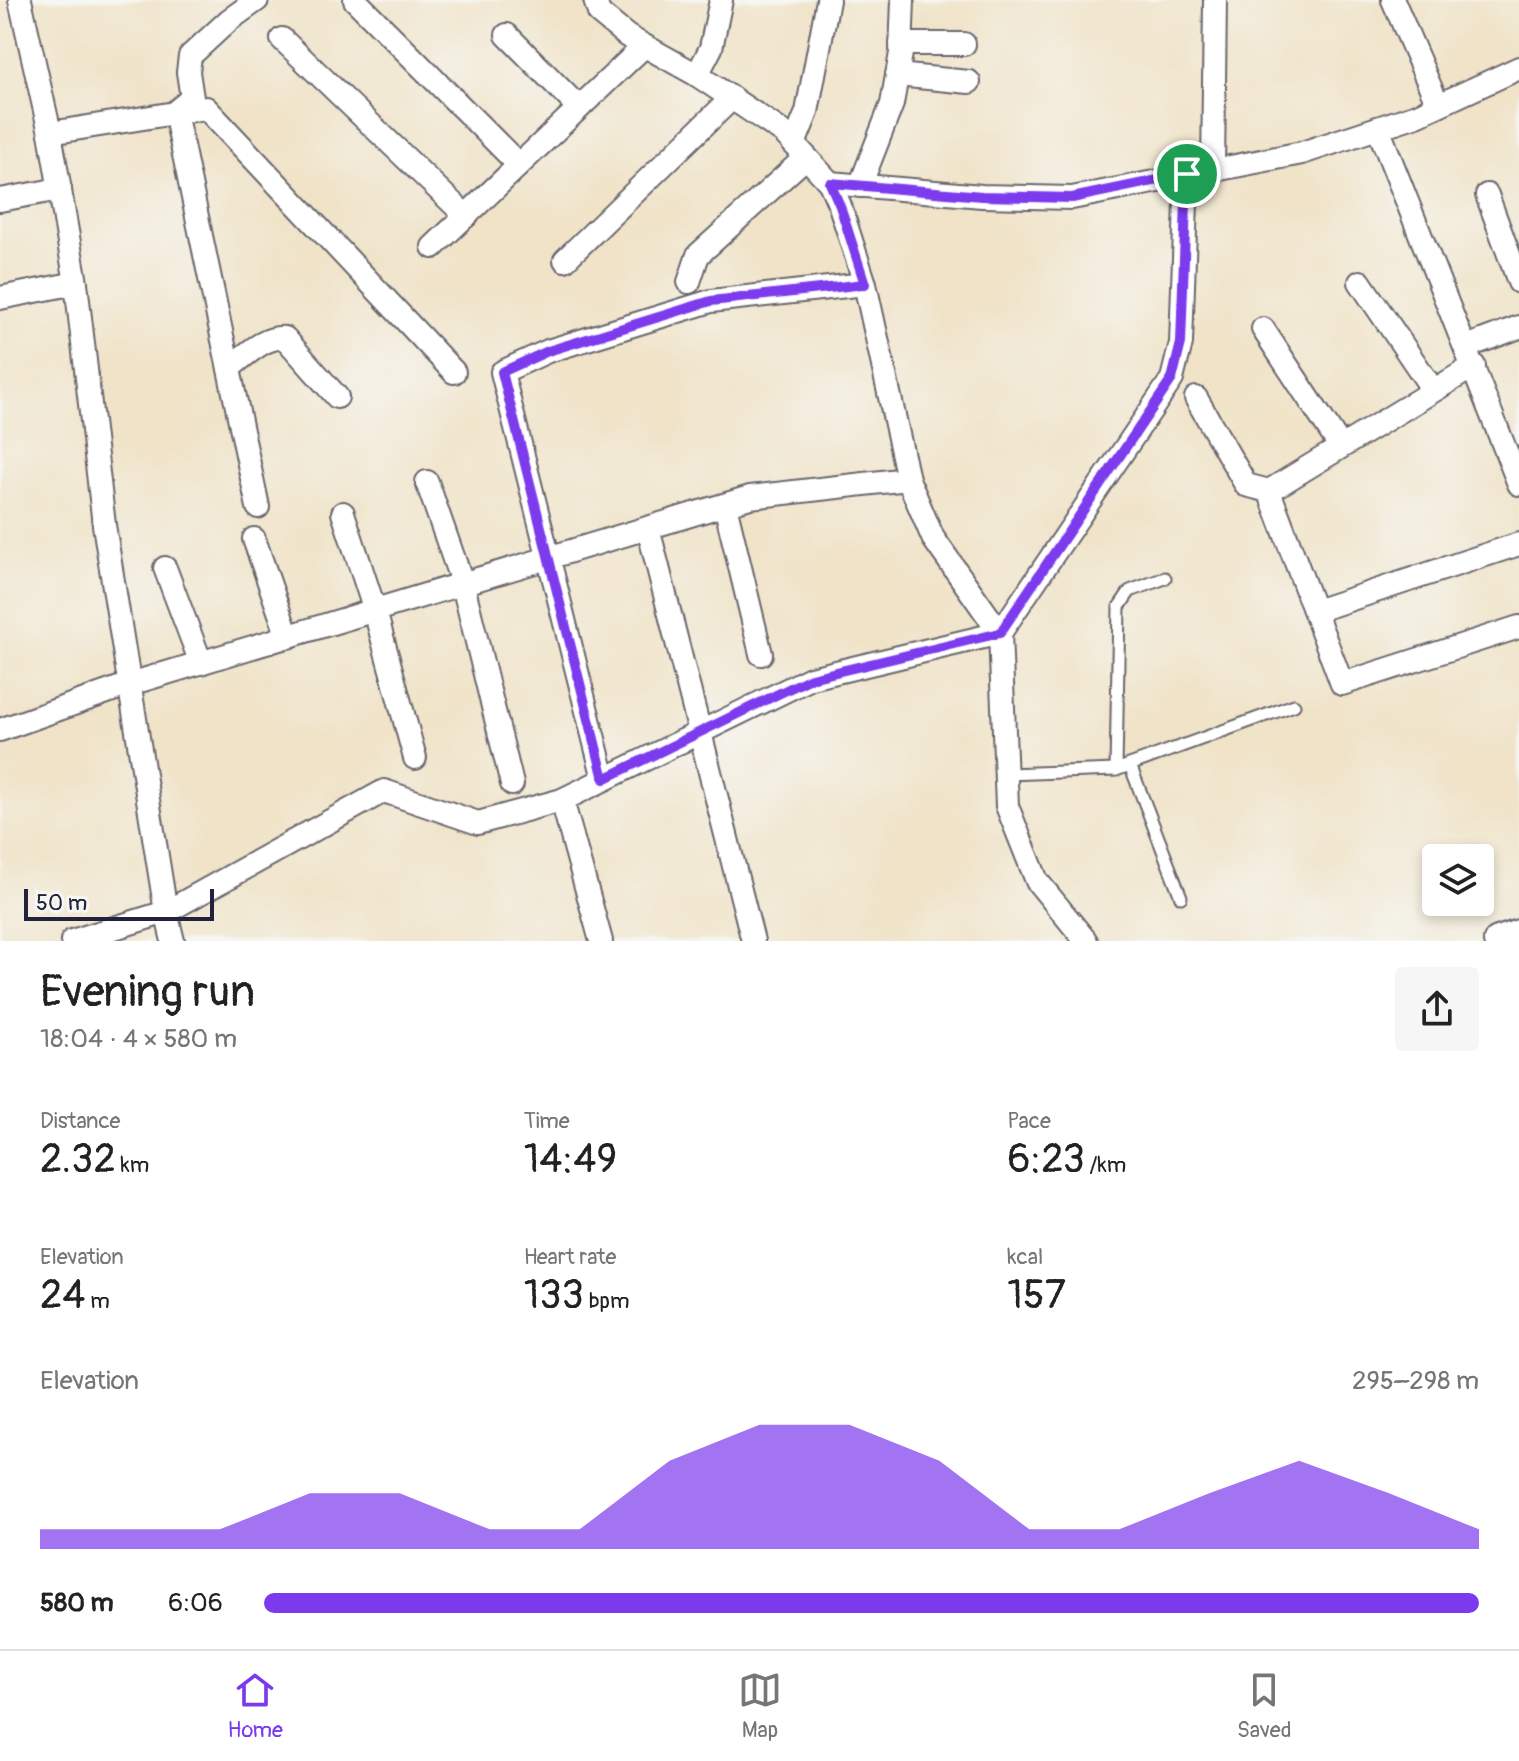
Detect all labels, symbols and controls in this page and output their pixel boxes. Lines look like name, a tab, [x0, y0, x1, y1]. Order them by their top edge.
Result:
pin	[1153, 140, 1221, 208]
icon: arrive	[1165, 152, 1209, 196]
map controls	[1422, 844, 1494, 916]
button: layers	[1422, 844, 1494, 916]
scale bar	[24, 885, 214, 921]
text: 50 m	[36, 889, 87, 917]
text: Evening run	[40, 965, 255, 1020]
button: share	[1395, 967, 1479, 1051]
text: 18:04 · 4 × 580 m	[40, 1023, 237, 1055]
text: Distance	[40, 1107, 120, 1135]
text: Time	[524, 1107, 570, 1135]
text: Pace	[1007, 1107, 1051, 1135]
text: 2.32	[40, 1135, 116, 1184]
text: 14:49	[524, 1135, 617, 1184]
text: 6:23	[1007, 1135, 1085, 1184]
text: km	[116, 1151, 149, 1179]
text: /km	[1085, 1151, 1126, 1179]
text: Elevation	[40, 1243, 124, 1271]
text: Heart rate	[524, 1243, 616, 1271]
text: kcal	[1007, 1243, 1043, 1271]
text: 24	[40, 1271, 86, 1320]
text: 133	[524, 1271, 584, 1320]
text: 157	[1007, 1271, 1066, 1320]
text: m	[86, 1287, 110, 1315]
text: bpm	[584, 1287, 629, 1315]
text: Elevation	[40, 1365, 139, 1397]
text: 295–298 m	[1352, 1365, 1479, 1397]
text: 580 m	[40, 1587, 114, 1619]
text: 6:06	[168, 1587, 223, 1619]
tab: Home	[227, 1668, 283, 1744]
tab: Map	[738, 1668, 782, 1744]
tab: Saved	[1237, 1668, 1291, 1744]

